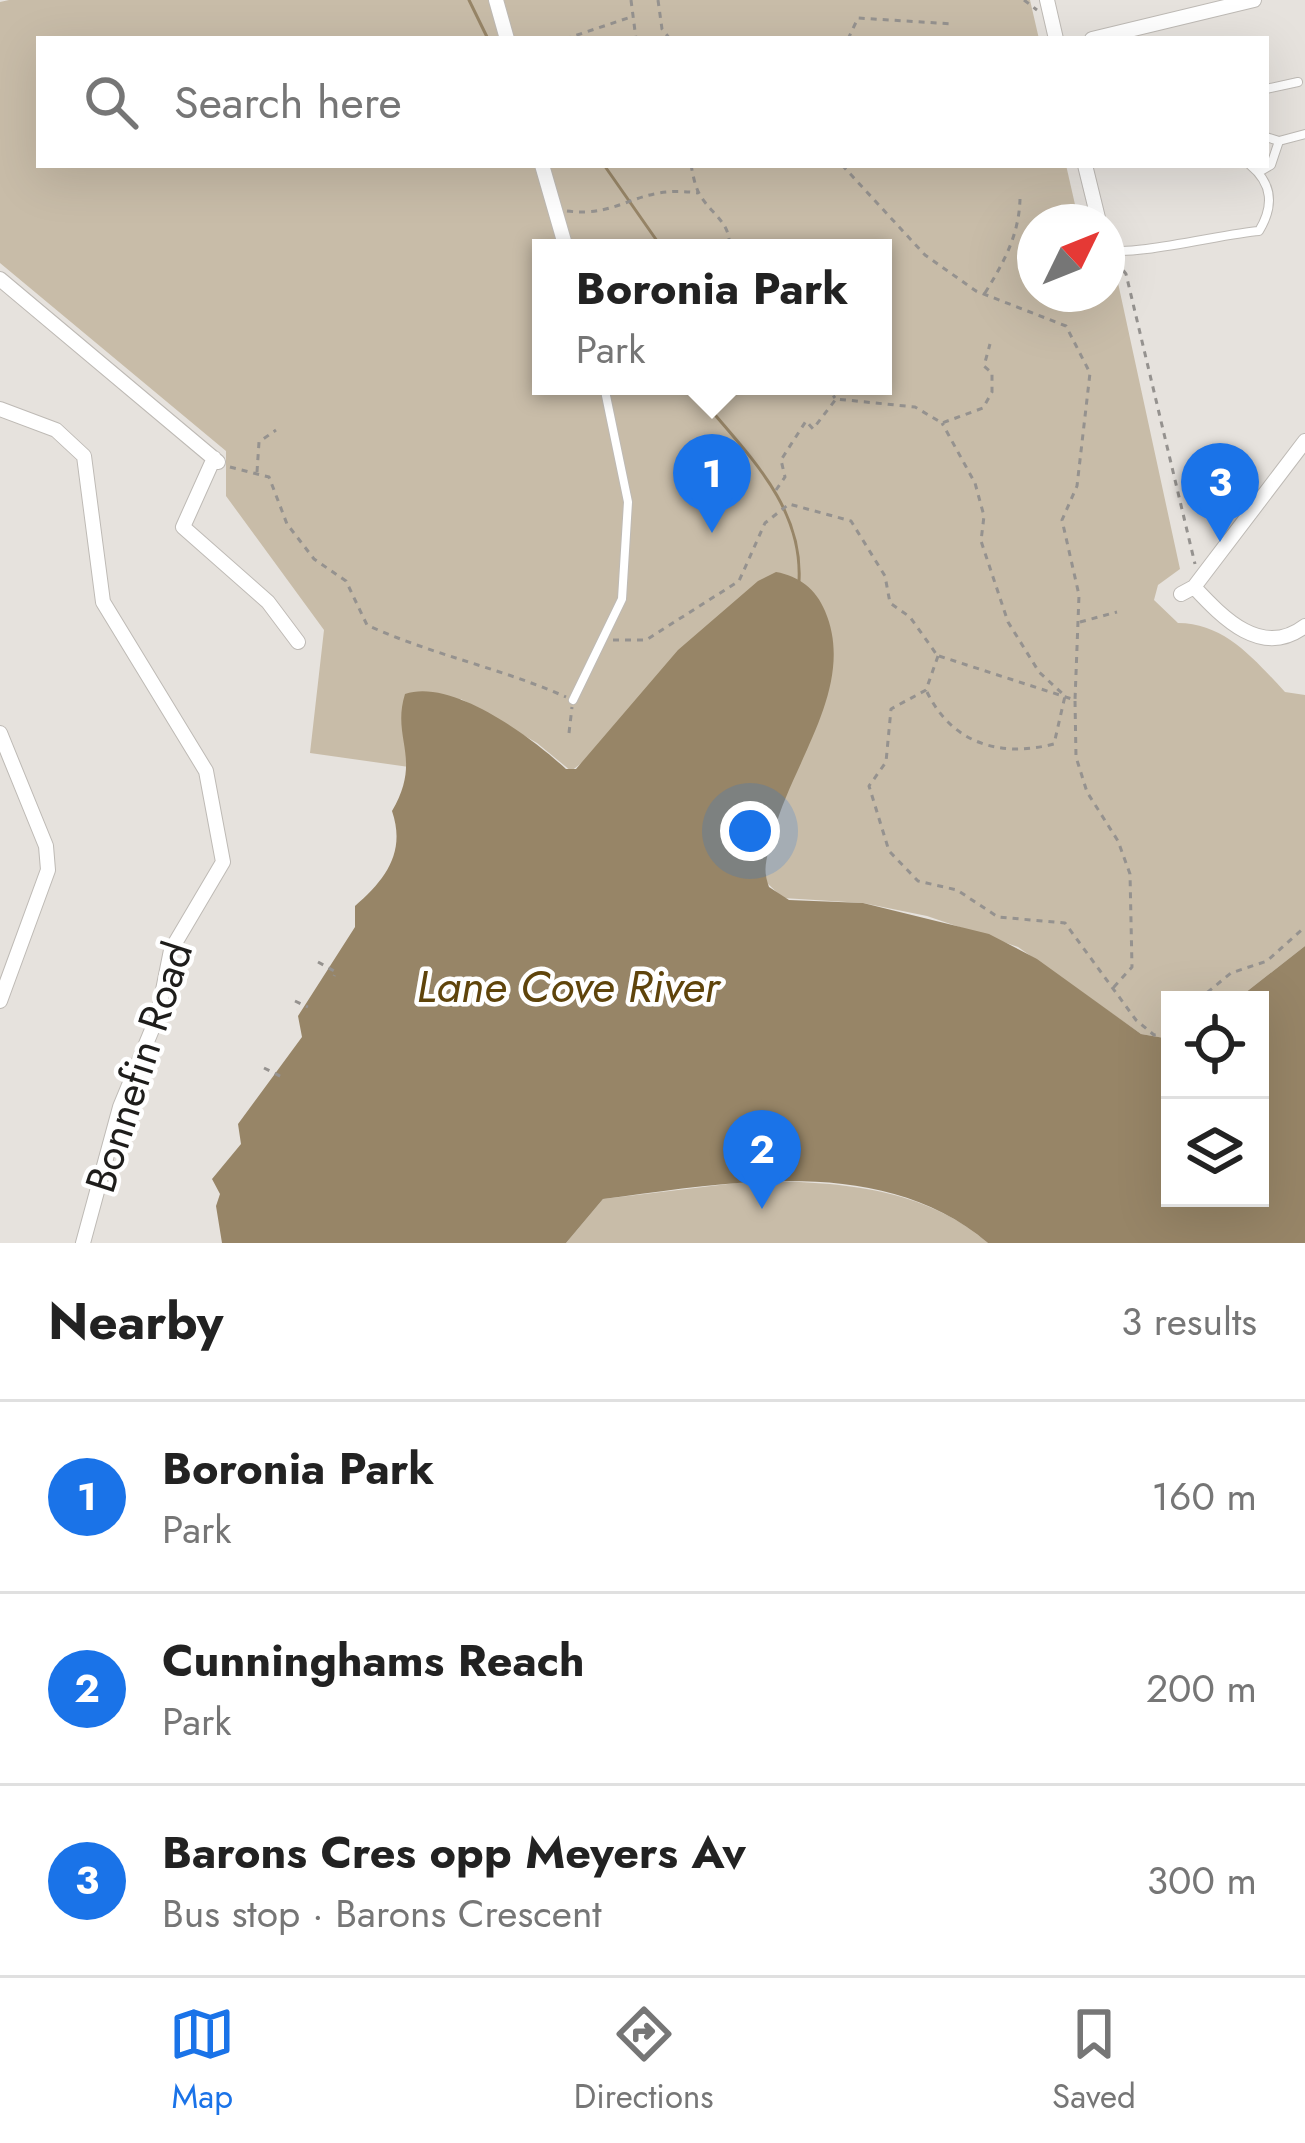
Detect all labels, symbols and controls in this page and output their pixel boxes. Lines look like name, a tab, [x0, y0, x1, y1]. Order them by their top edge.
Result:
search box	[36, 36, 1269, 168]
icon: search	[78, 69, 144, 135]
text: Search here	[174, 70, 402, 135]
north arrow	[1017, 204, 1125, 312]
popup	[532, 239, 892, 395]
text: Boronia Park	[576, 256, 848, 321]
text: Park	[576, 321, 645, 378]
pin: 1	[673, 434, 751, 533]
pin: 3	[1181, 443, 1259, 542]
your location	[720, 801, 780, 861]
street label: Bonnefin Road	[70, 934, 208, 1200]
water label: Lane Cove River	[417, 954, 722, 1019]
map controls	[1161, 991, 1269, 1207]
button: locate	[1161, 991, 1269, 1099]
button: layers	[1161, 1099, 1269, 1207]
pin: 2	[723, 1110, 801, 1209]
text: Nearby	[48, 1284, 223, 1358]
text: 3 results	[1121, 1293, 1257, 1350]
text: Boronia Park	[162, 1436, 434, 1501]
text: 1	[77, 1468, 97, 1525]
text: 160 m	[1151, 1468, 1257, 1525]
text: Park	[162, 1501, 232, 1558]
text: Cunninghams Reach	[162, 1628, 585, 1693]
text: 2	[74, 1660, 100, 1717]
text: 200 m	[1146, 1660, 1257, 1717]
text: Park	[162, 1693, 232, 1750]
text: Barons Cres opp Meyers Av	[162, 1820, 746, 1885]
text: 3	[75, 1852, 99, 1909]
text: 300 m	[1147, 1852, 1257, 1909]
text: Bus stop · Barons Crescent	[162, 1885, 602, 1942]
tab: Map	[169, 2001, 235, 2120]
tab: Directions	[574, 2001, 714, 2120]
tab: Saved	[1052, 2001, 1136, 2120]

